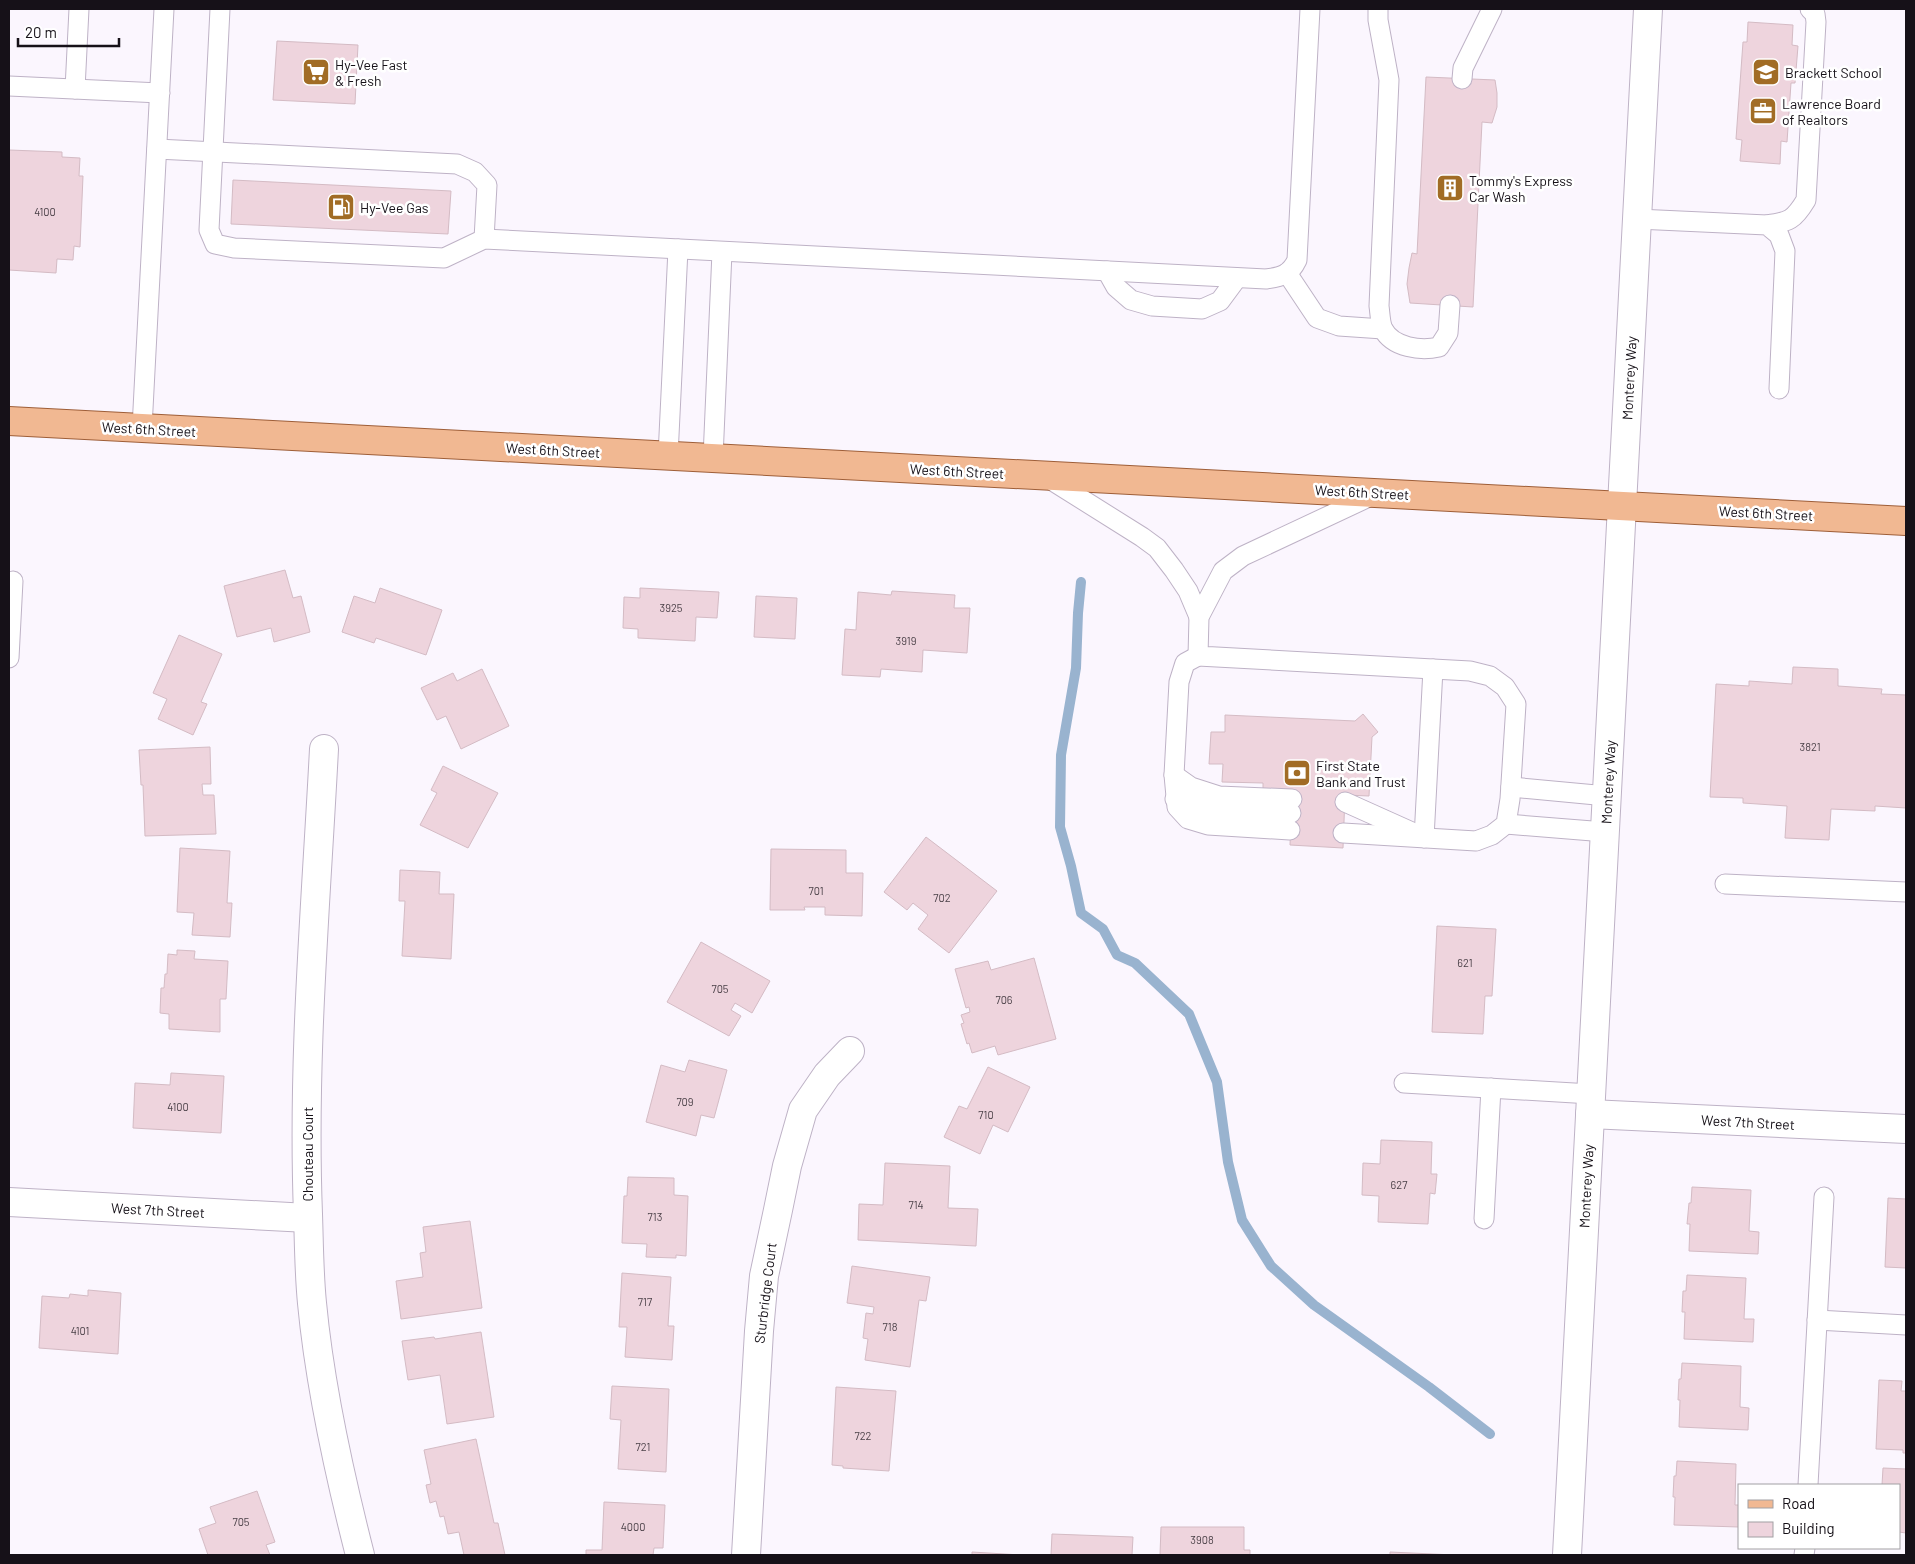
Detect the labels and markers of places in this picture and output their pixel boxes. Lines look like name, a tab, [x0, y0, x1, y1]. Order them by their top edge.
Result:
place label: Hy-Vee Fast & Fresh	[335, 56, 408, 89]
supermarket icon: Hy-Vee Fast & Fresh	[301, 57, 331, 87]
school or university icon: Brackett School	[1751, 57, 1781, 87]
place label: Brackett School	[1785, 64, 1882, 81]
place label: Lawrence Board of Realtors	[1782, 95, 1881, 128]
office icon: Lawrence Board of Realtors	[1748, 96, 1778, 126]
place label: Tommy's Express Car Wash	[1469, 172, 1573, 205]
building icon: Tommy's Express Car Wash	[1435, 173, 1465, 203]
fuel station icon: Hy-Vee Gas	[326, 192, 356, 222]
place label: Hy-Vee Gas	[360, 199, 429, 216]
place label: First State Bank and Trust	[1316, 757, 1406, 790]
bank icon: First State Bank and Trust	[1282, 758, 1312, 788]

